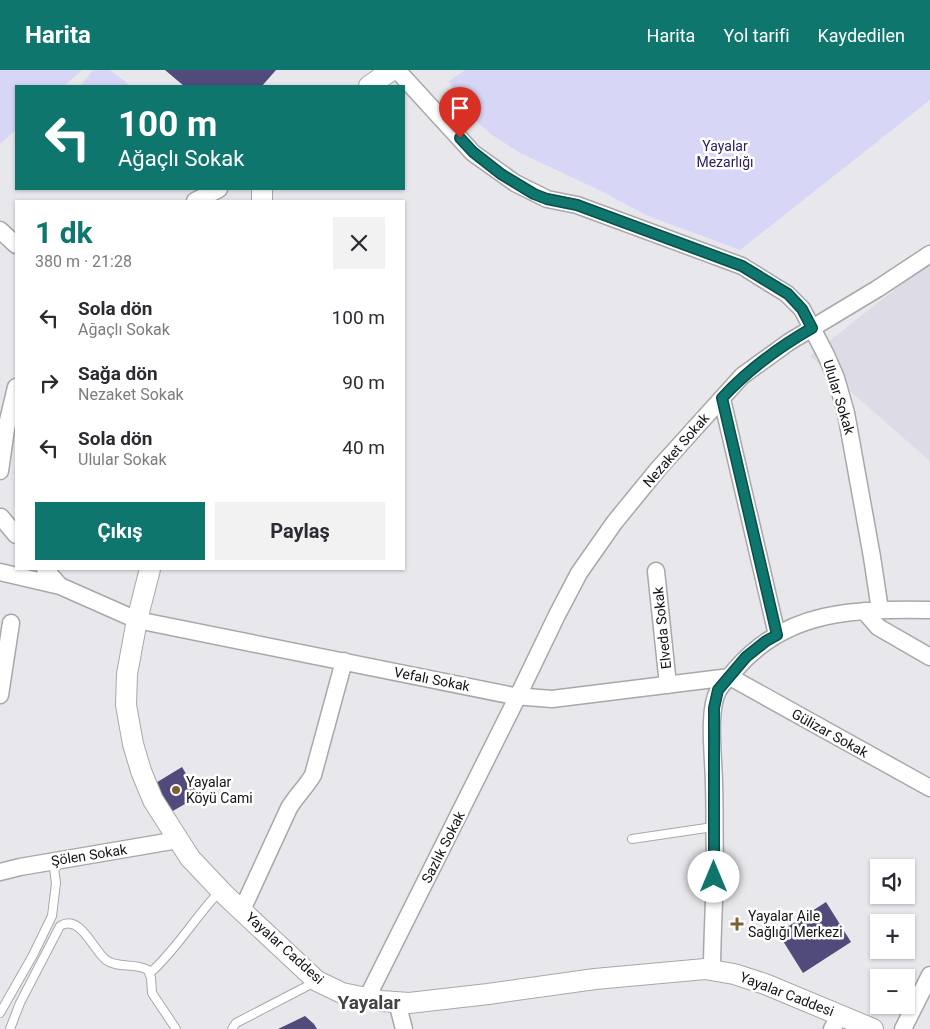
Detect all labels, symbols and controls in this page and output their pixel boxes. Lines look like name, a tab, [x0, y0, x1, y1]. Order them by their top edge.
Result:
text: Harita	[25, 21, 91, 49]
text: Harita	[647, 25, 695, 46]
text: Yol tarifi	[723, 25, 790, 46]
text: Kaydedilen	[818, 25, 905, 46]
pin	[439, 87, 481, 138]
icon: arrive	[446, 94, 474, 122]
text: 100 m	[118, 104, 217, 145]
icon: left	[35, 105, 100, 170]
park label: Yayalar Mezarlığı	[696, 138, 754, 170]
text: Ağaçlı Sokak	[118, 146, 244, 171]
text: 1 dk	[35, 215, 93, 250]
button: close	[333, 217, 385, 269]
text: 380 m · 21:28	[35, 252, 132, 271]
text: Sola dön	[78, 297, 152, 320]
icon: left	[35, 304, 63, 332]
text: 100 m	[332, 306, 385, 329]
text: Ağaçlı Sokak	[78, 320, 170, 339]
street label: Ulular Sokak	[820, 358, 858, 437]
text: Sağa dön	[78, 362, 158, 385]
icon: right	[35, 369, 63, 397]
text: 90 m	[342, 371, 385, 394]
text: Nezaket Sokak	[78, 385, 184, 404]
street label: Nezaket Sokak	[640, 409, 713, 490]
text: Sola dön	[78, 427, 152, 450]
icon: left	[35, 434, 63, 462]
text: 40 m	[342, 436, 385, 459]
text: Ulular Sokak	[78, 450, 167, 469]
button: Çıkış	[35, 502, 205, 560]
button: Paylaş	[215, 502, 385, 560]
street label: Elveda Sokak	[650, 585, 674, 670]
street label: Vefalı Sokak	[393, 664, 472, 694]
street label: Gülizar Sokak	[789, 705, 872, 761]
place label: Yayalar Köyü Cami	[186, 774, 253, 806]
marker: Yayalar Köyü Cami	[170, 784, 182, 796]
street label: Sazlık Sokak	[418, 808, 468, 886]
street label: Şölen Sokak	[50, 841, 129, 869]
position arrow	[687, 850, 739, 902]
map controls	[870, 859, 915, 1014]
button: sound	[870, 859, 915, 904]
place label: Yayalar Aile Sağlığı Merkezi	[748, 908, 843, 940]
street label: Yayalar Caddesi	[243, 909, 327, 987]
button: +	[870, 914, 915, 959]
marker: Yayalar Aile Sağlığı Merkezi	[730, 917, 744, 931]
street label: Yayalar Caddesi	[738, 969, 836, 1019]
button: −	[870, 969, 915, 1014]
district label: Yayalar	[338, 991, 400, 1014]

